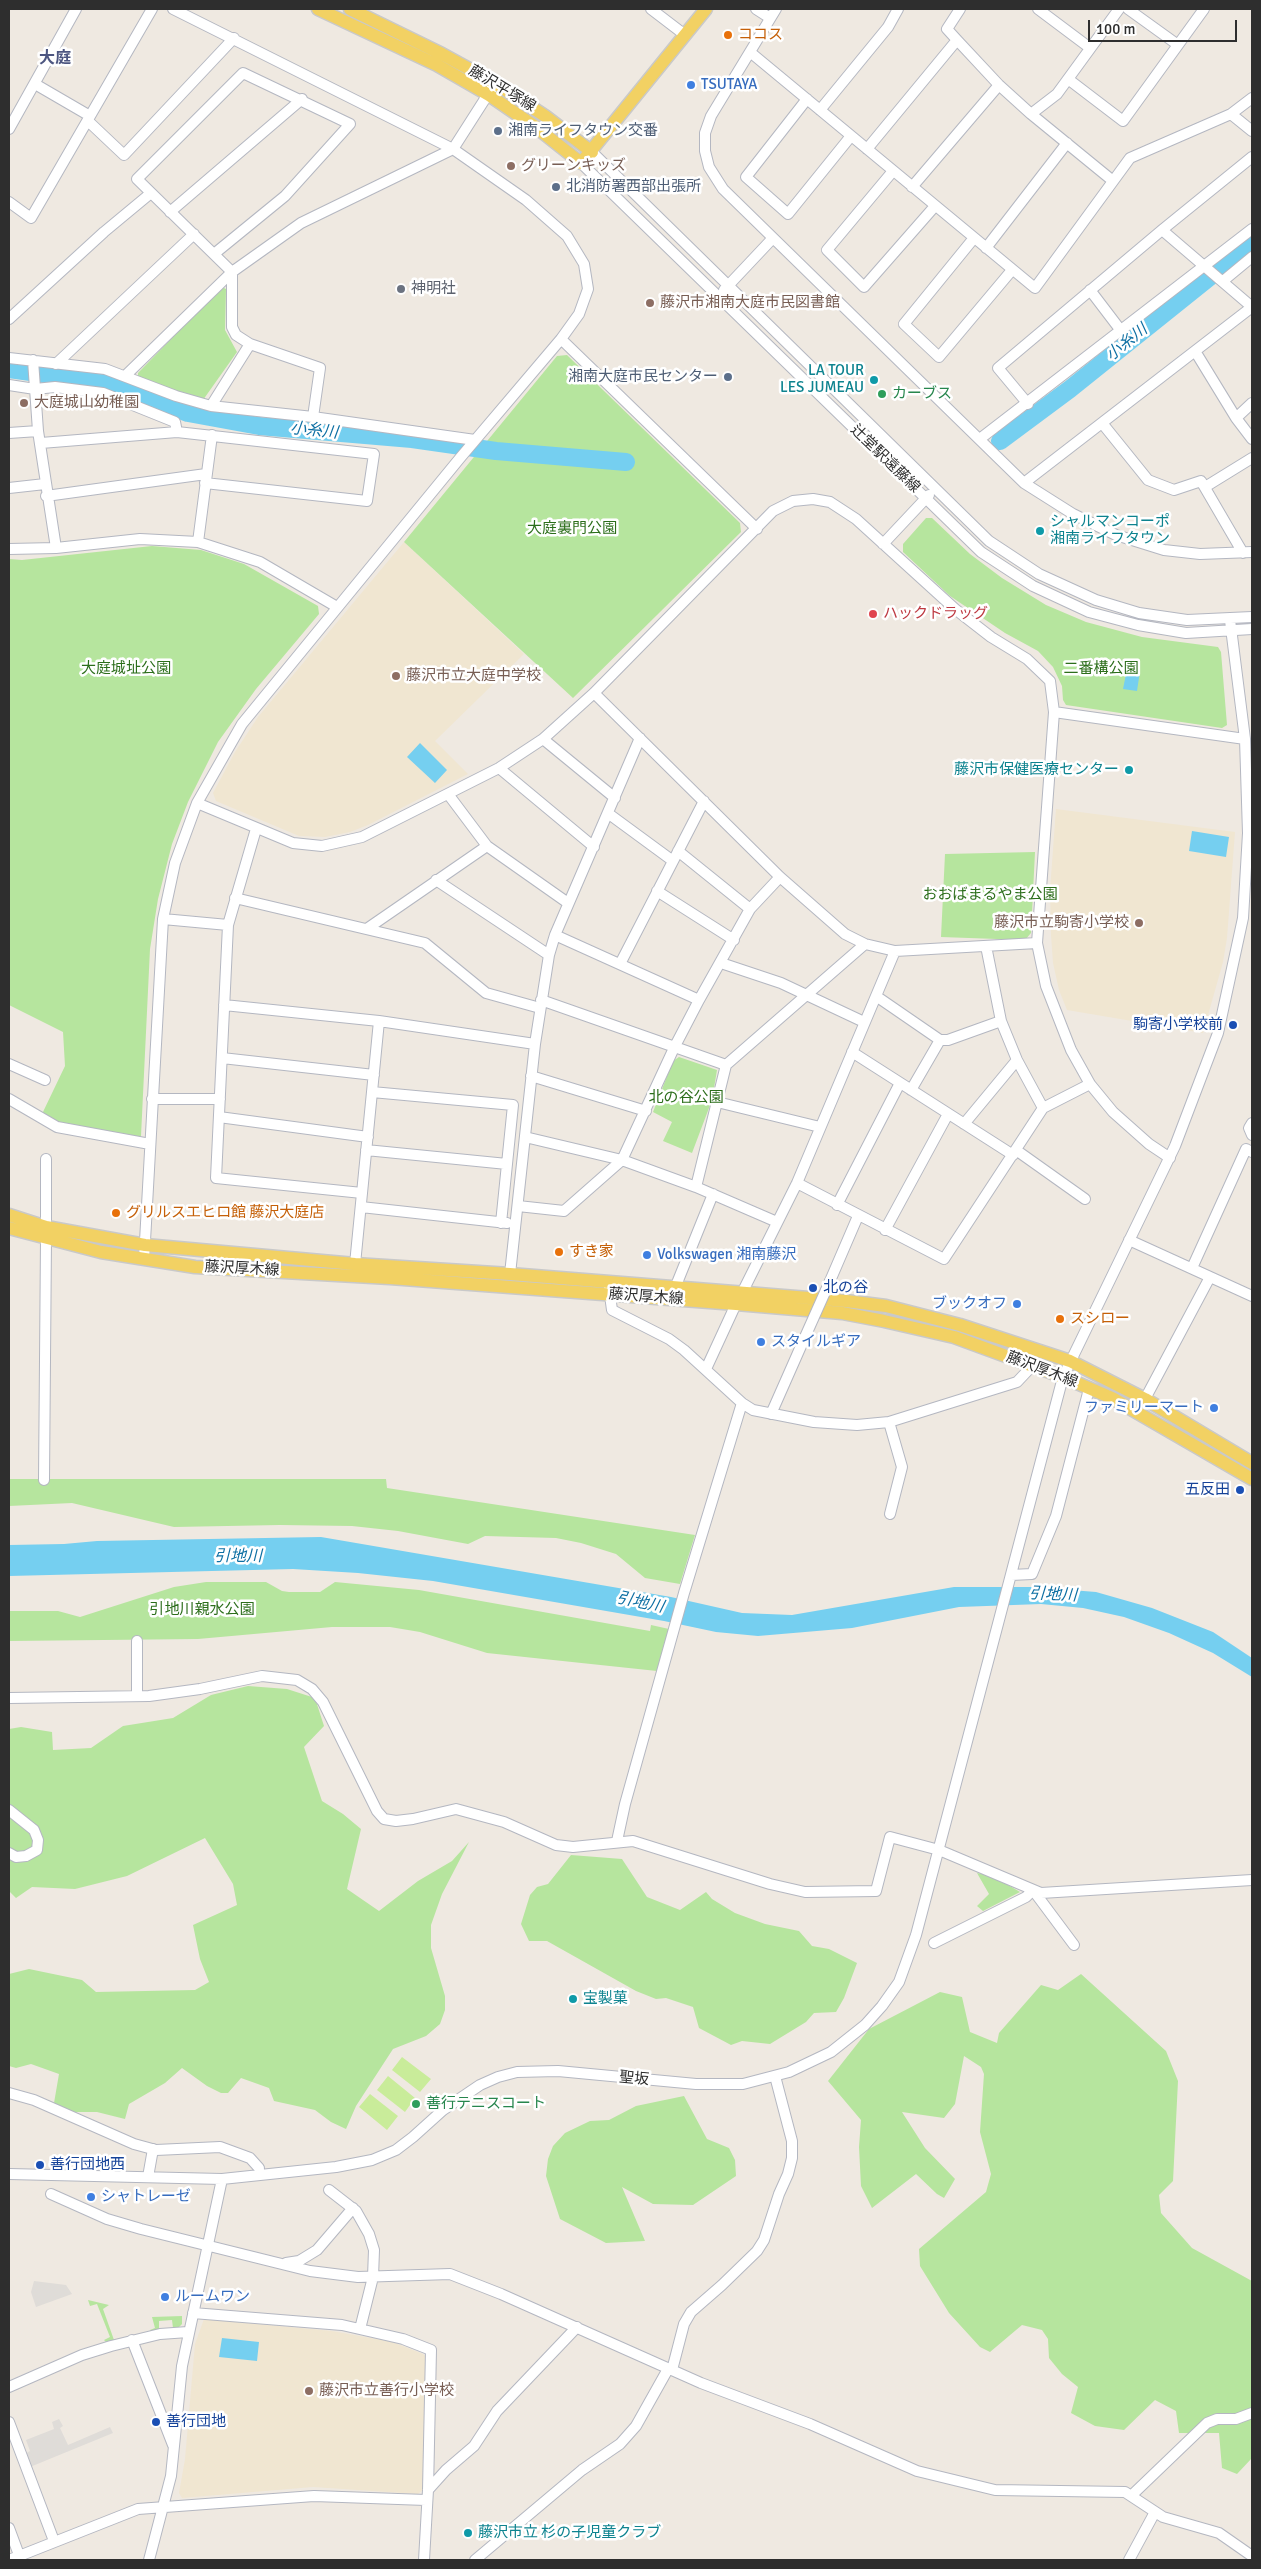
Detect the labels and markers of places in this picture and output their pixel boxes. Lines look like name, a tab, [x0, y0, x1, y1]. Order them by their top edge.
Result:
place label: ココス	[738, 26, 783, 44]
marker: ココス	[722, 29, 734, 41]
place label: TSUTAYA	[701, 76, 758, 94]
marker: TSUTAYA	[685, 79, 697, 91]
place label: 湘南ライフタウン交番	[508, 122, 658, 140]
marker: 湘南ライフタウン交番	[492, 125, 504, 137]
place label: グリーンキッズ	[521, 157, 626, 175]
marker: グリーンキッズ	[505, 160, 517, 172]
place label: 北消防署西部出張所	[566, 178, 701, 196]
marker: 北消防署西部出張所	[550, 181, 562, 193]
place label: 神明社	[411, 280, 456, 298]
marker: 神明社	[395, 283, 407, 295]
place label: 藤沢市湘南大庭市民図書館	[660, 294, 840, 312]
marker: 藤沢市湘南大庭市民図書館	[644, 297, 656, 309]
place label: LA TOUR LES JUMEAU	[780, 362, 864, 397]
place label: 湘南大庭市民センター	[568, 368, 718, 386]
marker: 湘南大庭市民センター	[722, 371, 734, 383]
marker: LA TOUR LES JUMEAU	[868, 374, 880, 386]
place label: カーブス	[892, 385, 952, 403]
marker: カーブス	[876, 388, 888, 400]
place label: 大庭城山幼稚園	[34, 394, 139, 412]
marker: 大庭城山幼稚園	[18, 397, 30, 409]
place label: シャルマンコーポ 湘南ライフタウン	[1050, 513, 1170, 548]
marker: シャルマンコーポ 湘南ライフタウン	[1034, 525, 1046, 537]
place label: ハックドラッグ	[883, 605, 988, 623]
marker: ハックドラッグ	[867, 608, 879, 620]
place label: 藤沢市立大庭中学校	[406, 667, 541, 685]
marker: 藤沢市立大庭中学校	[390, 670, 402, 682]
place label: 藤沢市保健医療センター	[954, 761, 1119, 779]
marker: 藤沢市保健医療センター	[1123, 764, 1135, 776]
place label: 藤沢市立駒寄小学校	[994, 914, 1129, 932]
marker: 藤沢市立駒寄小学校	[1133, 917, 1145, 929]
place label: 駒寄小学校前	[1133, 1016, 1223, 1034]
marker: 駒寄小学校前	[1227, 1019, 1239, 1031]
place label: グリルスエヒロ館 藤沢大庭店	[126, 1204, 324, 1222]
marker: グリルスエヒロ館 藤沢大庭店	[110, 1207, 122, 1219]
place label: すき家	[569, 1243, 614, 1261]
marker: すき家	[553, 1246, 565, 1258]
place label: Volkswagen 湘南藤沢	[657, 1246, 796, 1264]
marker: Volkswagen 湘南藤沢	[641, 1249, 653, 1261]
place label: 北の谷	[823, 1279, 868, 1297]
marker: 北の谷	[807, 1282, 819, 1294]
place label: ブックオフ	[932, 1295, 1007, 1313]
marker: ブックオフ	[1011, 1298, 1023, 1310]
place label: スシロー	[1070, 1310, 1130, 1328]
marker: スシロー	[1054, 1313, 1066, 1325]
place label: スタイルギア	[771, 1333, 861, 1351]
marker: スタイルギア	[755, 1336, 767, 1348]
place label: ファミリーマート	[1084, 1399, 1204, 1417]
marker: ファミリーマート	[1208, 1402, 1220, 1414]
place label: 五反田	[1185, 1481, 1230, 1499]
marker: 五反田	[1234, 1484, 1246, 1496]
place label: 宝製菓	[583, 1990, 628, 2008]
marker: 宝製菓	[567, 1993, 579, 2005]
place label: 善行テニスコート	[426, 2095, 546, 2113]
marker: 善行テニスコート	[410, 2098, 422, 2110]
place label: 善行団地西	[50, 2156, 125, 2174]
marker: 善行団地西	[34, 2159, 46, 2171]
place label: シャトレーゼ	[101, 2188, 191, 2206]
marker: シャトレーゼ	[85, 2191, 97, 2203]
place label: ルームワン	[175, 2288, 250, 2306]
marker: ルームワン	[159, 2291, 171, 2303]
place label: 藤沢市立善行小学校	[319, 2382, 454, 2400]
marker: 藤沢市立善行小学校	[303, 2385, 315, 2397]
place label: 善行団地	[166, 2413, 226, 2431]
marker: 善行団地	[150, 2416, 162, 2428]
place label: 藤沢市立 杉の子児童クラブ	[478, 2524, 661, 2542]
marker: 藤沢市立 杉の子児童クラブ	[462, 2527, 474, 2539]

